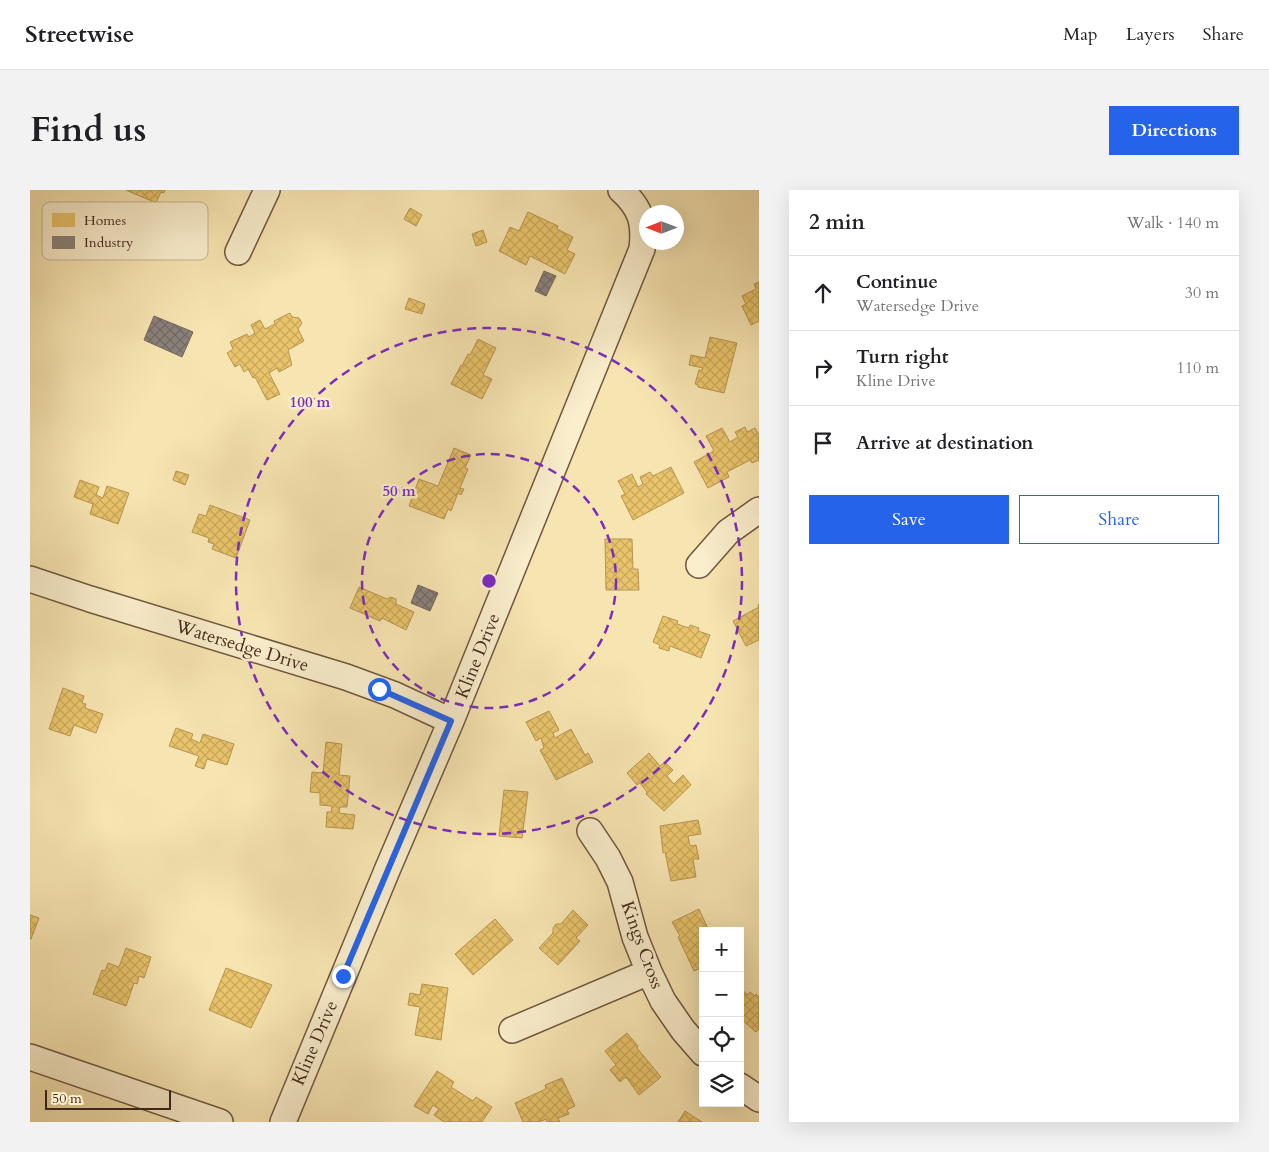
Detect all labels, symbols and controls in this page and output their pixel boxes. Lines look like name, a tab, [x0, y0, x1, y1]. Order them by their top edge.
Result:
text: Streetwise	[25, 18, 134, 51]
text: Map	[1063, 22, 1098, 47]
text: Layers	[1126, 22, 1175, 47]
text: Share	[1203, 22, 1244, 47]
text: Find us	[30, 106, 146, 154]
button: Directions	[1109, 106, 1239, 155]
legend	[42, 202, 208, 260]
north arrow	[639, 205, 684, 250]
text: 2 min	[809, 208, 865, 237]
text: Homes	[84, 211, 126, 230]
text: Walk · 140 m	[1127, 212, 1219, 234]
text: Industry	[84, 233, 134, 252]
text: Continue	[856, 269, 938, 295]
icon: ahead	[809, 279, 837, 307]
text: 30 m	[1185, 282, 1219, 304]
text: Watersedge Drive	[856, 295, 979, 317]
text: Turn right	[856, 344, 948, 370]
icon: right	[809, 354, 837, 382]
text: 110 m	[1177, 357, 1219, 379]
text: Kline Drive	[856, 370, 936, 392]
text: 100 m	[290, 392, 331, 412]
icon: arrive	[809, 429, 837, 457]
text: Arrive at destination	[856, 430, 1033, 456]
text: 50 m	[382, 481, 416, 501]
button: Save	[809, 495, 1009, 544]
button: Share	[1019, 495, 1219, 544]
centre of rings	[480, 572, 498, 590]
street label: Kline Drive	[450, 610, 506, 702]
street label: Watersedge Drive	[171, 614, 312, 678]
route start	[368, 678, 391, 701]
street label: Kings Cross	[615, 898, 669, 992]
map controls	[699, 927, 744, 1107]
button: +	[699, 927, 744, 972]
route end	[332, 965, 355, 988]
button: −	[699, 972, 744, 1017]
street label: Kline Drive	[286, 997, 344, 1089]
button: locate	[699, 1017, 744, 1062]
button: layers	[699, 1062, 744, 1107]
scale bar	[45, 1087, 171, 1110]
text: 50 m	[52, 1089, 82, 1108]

